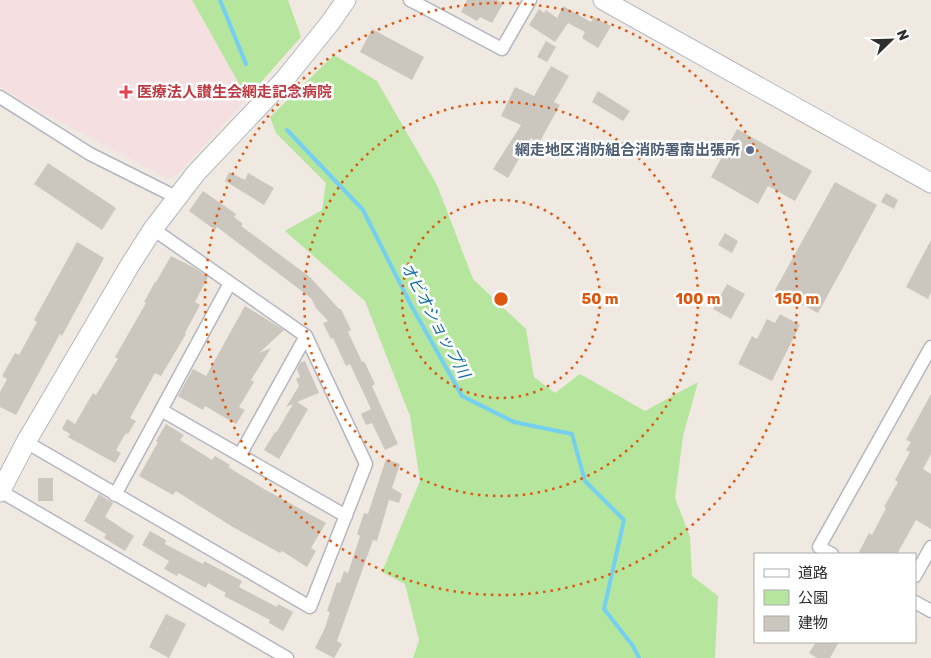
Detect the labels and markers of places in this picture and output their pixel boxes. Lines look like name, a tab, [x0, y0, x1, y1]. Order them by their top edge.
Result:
place label: 医療法人讃生会網走記念病院	[137, 83, 332, 101]
marker: 医療法人讃生会網走記念病院	[119, 85, 133, 99]
place label: 網走地区消防組合消防署南出張所	[515, 141, 740, 159]
marker: 網走地区消防組合消防署南出張所	[744, 144, 756, 156]
centre of rings	[492, 290, 510, 308]

